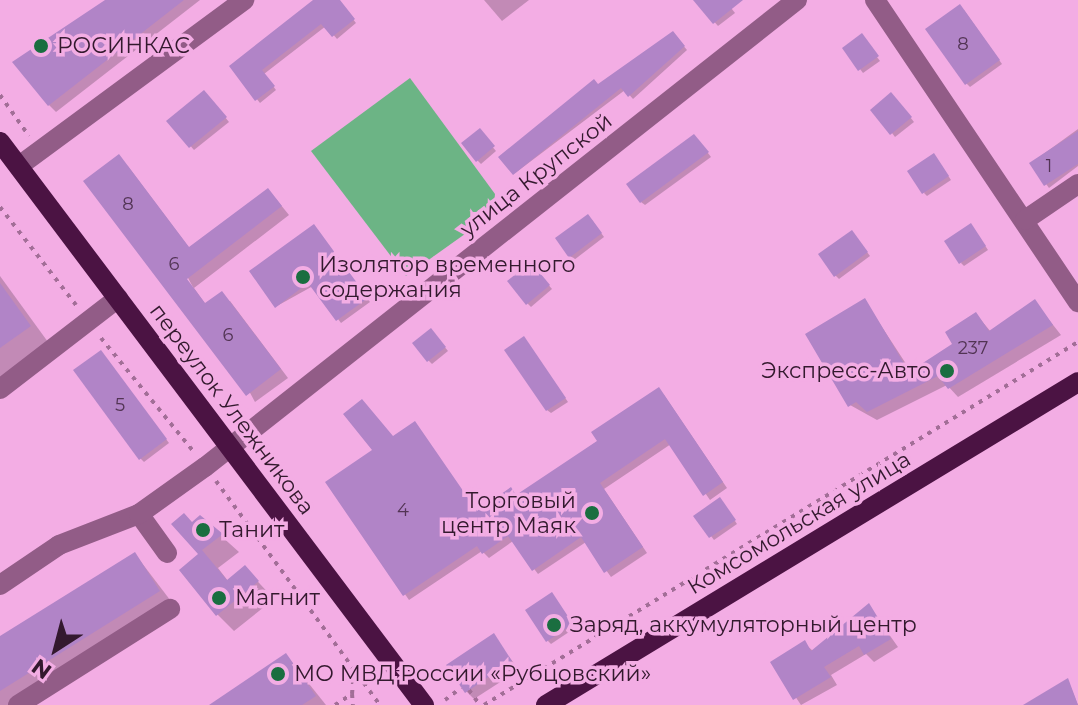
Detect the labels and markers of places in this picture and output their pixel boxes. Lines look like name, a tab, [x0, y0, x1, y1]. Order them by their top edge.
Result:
place label: РОСИНКАС	[57, 33, 190, 59]
marker: РОСИНКАС	[32, 37, 50, 55]
place label: Изолятор временного содержания	[319, 251, 575, 302]
marker: Изолятор временного содержания	[294, 268, 312, 286]
place label: Экспресс-Авто	[761, 358, 931, 384]
marker: Экспресс-Авто	[938, 362, 956, 380]
place label: Торговый центр Маяк	[441, 487, 576, 538]
marker: Торговый центр Маяк	[583, 504, 601, 522]
place label: Танит	[219, 517, 285, 543]
marker: Танит	[194, 521, 212, 539]
place label: Магнит	[235, 585, 320, 611]
marker: Магнит	[210, 589, 228, 607]
place label: Заряд, аккумуляторный центр	[570, 612, 917, 638]
marker: Заряд, аккумуляторный центр	[545, 616, 563, 634]
place label: МО МВД России «Рубцовский»	[294, 661, 651, 687]
marker: МО МВД России «Рубцовский»	[269, 665, 287, 683]

